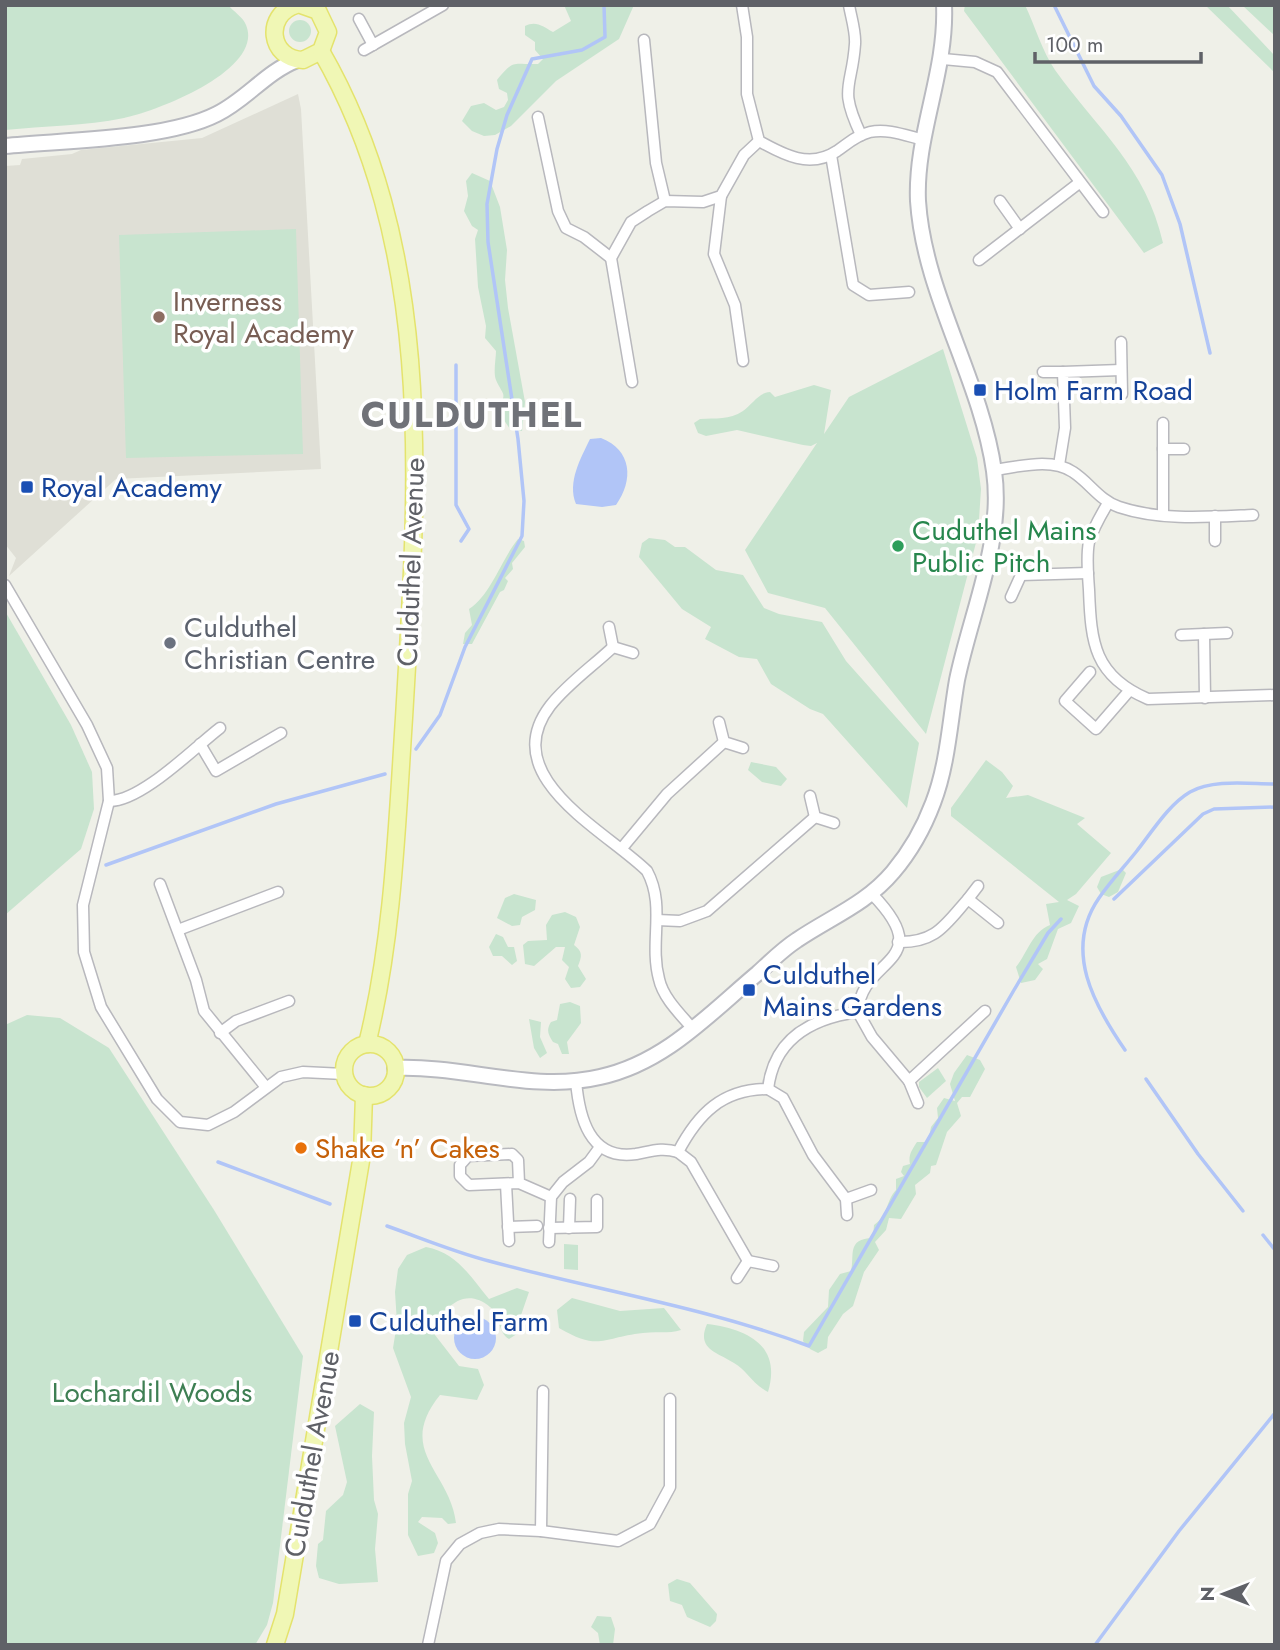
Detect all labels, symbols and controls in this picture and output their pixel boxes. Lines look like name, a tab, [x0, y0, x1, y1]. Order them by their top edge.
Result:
scale bar	[1035, 21, 1201, 65]
text: 100 m	[1046, 30, 1103, 60]
place label: Inverness Royal Academy	[173, 281, 355, 354]
marker: Inverness Royal Academy	[151, 309, 167, 325]
place label: Holm Farm Road	[994, 370, 1193, 411]
marker: Holm Farm Road	[972, 382, 988, 398]
district label: CULDUTHEL	[361, 390, 583, 440]
street label: Culduthel Avenue	[387, 457, 435, 667]
place label: Royal Academy	[41, 467, 223, 508]
marker: Royal Academy	[19, 479, 35, 495]
place label: Cuduthel Mains Public Pitch	[912, 510, 1097, 583]
marker: Cuduthel Mains Public Pitch	[890, 538, 906, 554]
place label: Culduthel Christian Centre	[184, 607, 375, 680]
marker: Culduthel Christian Centre	[162, 635, 178, 651]
place label: Culduthel Mains Gardens	[763, 954, 942, 1027]
marker: Culduthel Mains Gardens	[741, 982, 757, 998]
place label: Shake ‘n’ Cakes	[315, 1128, 500, 1169]
marker: Shake ‘n’ Cakes	[293, 1140, 309, 1156]
place label: Culduthel Farm	[369, 1301, 549, 1342]
marker: Culduthel Farm	[347, 1313, 363, 1329]
street label: Culduthel Avenue	[274, 1348, 350, 1560]
park label: Lochardil Woods	[52, 1372, 252, 1413]
north arrow	[1189, 1559, 1259, 1629]
text: N	[1194, 1586, 1221, 1602]

